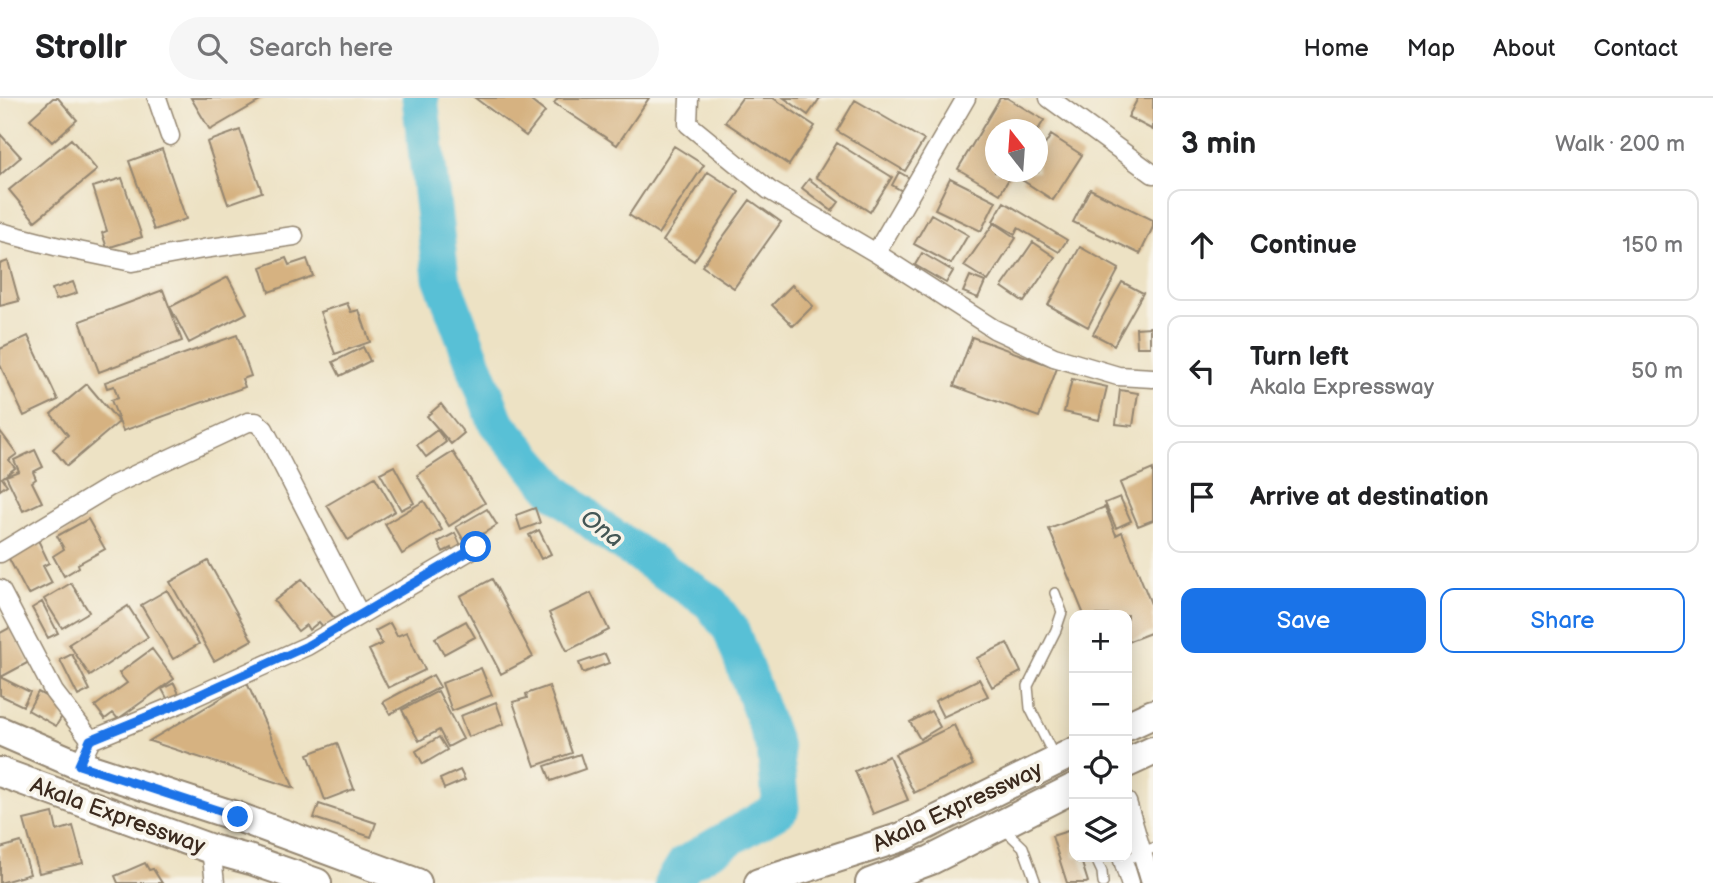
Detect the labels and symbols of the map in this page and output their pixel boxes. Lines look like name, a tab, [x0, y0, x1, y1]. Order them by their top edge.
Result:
north arrow	[985, 119, 1048, 182]
water label: Ona	[575, 503, 629, 554]
route start	[460, 531, 491, 562]
street label: Akala Expressway	[868, 755, 1047, 859]
street label: Akala Expressway	[26, 771, 210, 861]
route end	[222, 801, 253, 832]

